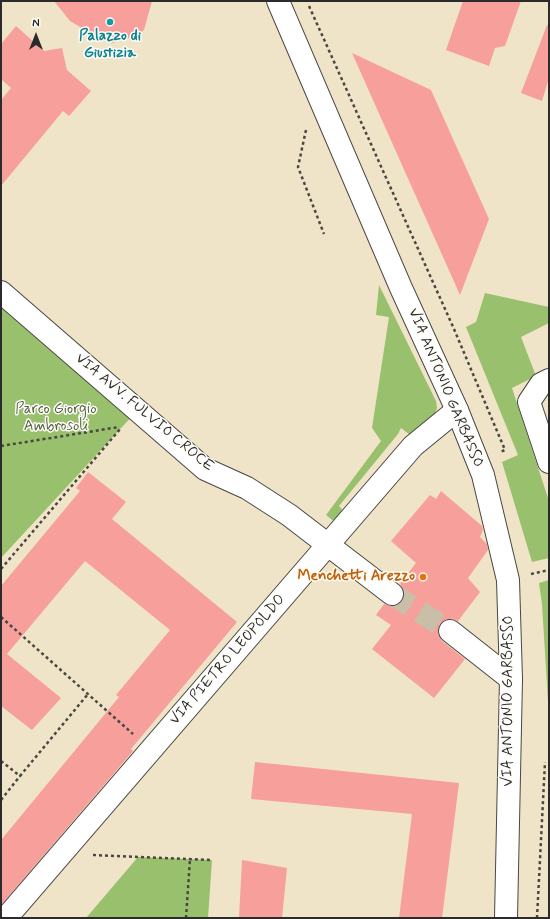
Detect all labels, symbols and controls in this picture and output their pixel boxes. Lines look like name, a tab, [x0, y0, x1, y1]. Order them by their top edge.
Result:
north arrow	[16, 16, 56, 56]
text: N	[32, 17, 40, 31]
marker: Palazzo di Giustizia	[105, 17, 115, 27]
place label: Palazzo di Giustizia	[79, 28, 141, 63]
street label: VIA ANTONIO GARBASSO	[403, 306, 487, 470]
street label: VIA AVV. FULVIO CROCE	[71, 350, 217, 476]
park label: Parco Giorgio Ambrosoli	[15, 401, 97, 436]
place label: Menchetti Arezzo	[297, 568, 415, 586]
marker: Menchetti Arezzo	[418, 572, 428, 582]
street label: VIA PIETRO LEOPOLDO	[166, 591, 290, 729]
street label: VIA ANTONIO GARBASSO	[500, 615, 518, 787]

